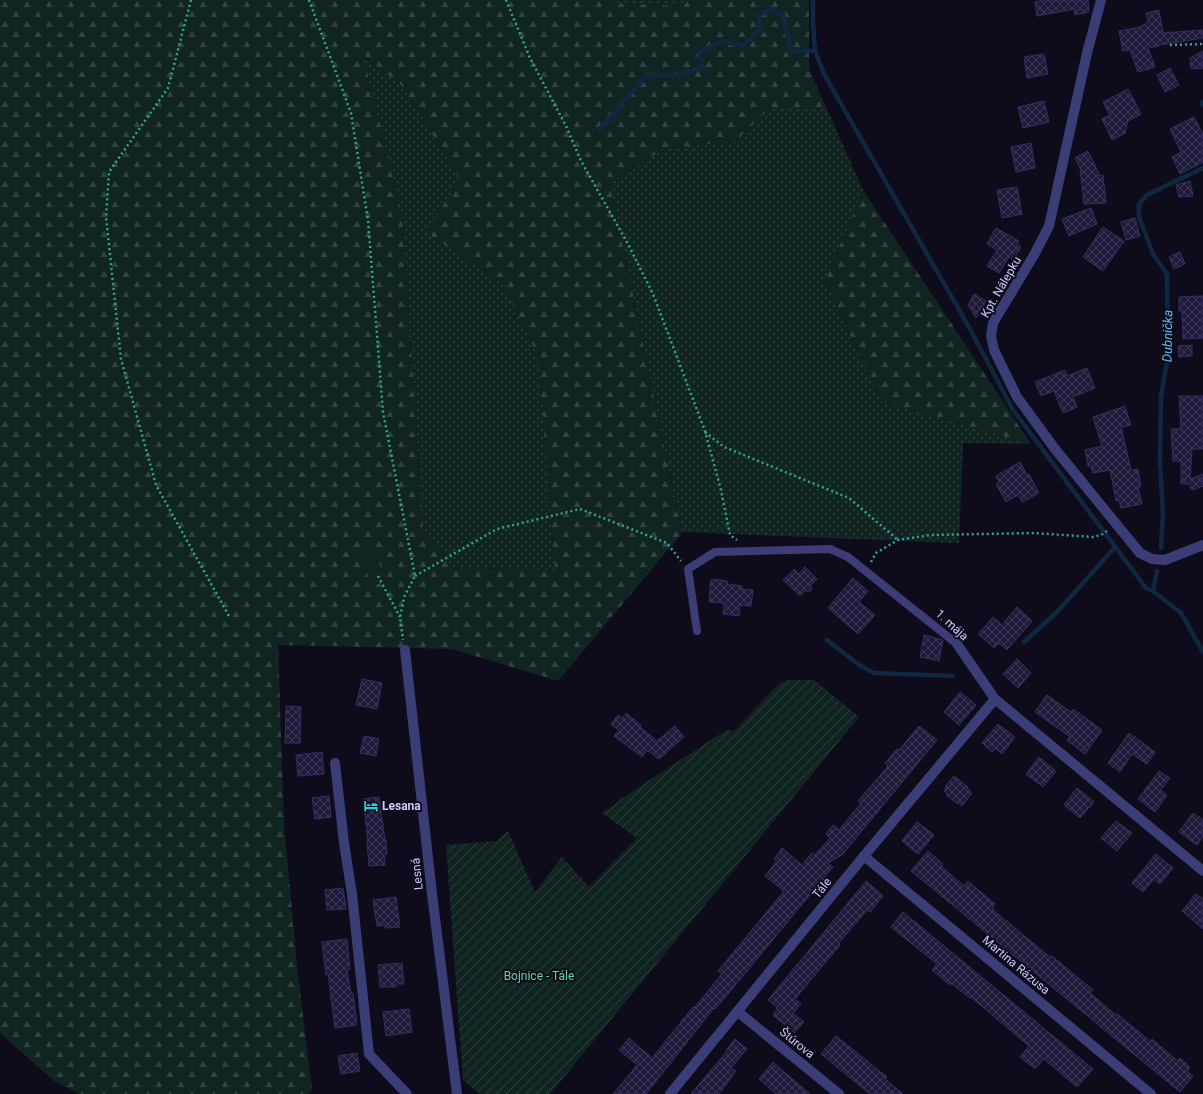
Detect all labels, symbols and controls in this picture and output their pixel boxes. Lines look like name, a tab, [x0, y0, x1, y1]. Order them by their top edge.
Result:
street label: Kpt. Nálepku	[978, 254, 1024, 320]
water label: Dubnička	[1160, 310, 1175, 362]
street label: 1. mája	[933, 607, 971, 643]
hotel icon: Lesana	[363, 798, 379, 814]
place label: Lesana	[382, 799, 421, 813]
street label: Lesná	[408, 857, 426, 891]
street label: Tále	[810, 875, 834, 901]
street label: Martina Rázusa	[979, 933, 1053, 997]
park label: Bojnice - Tále	[504, 969, 574, 983]
street label: Štúrova	[777, 1024, 818, 1061]

